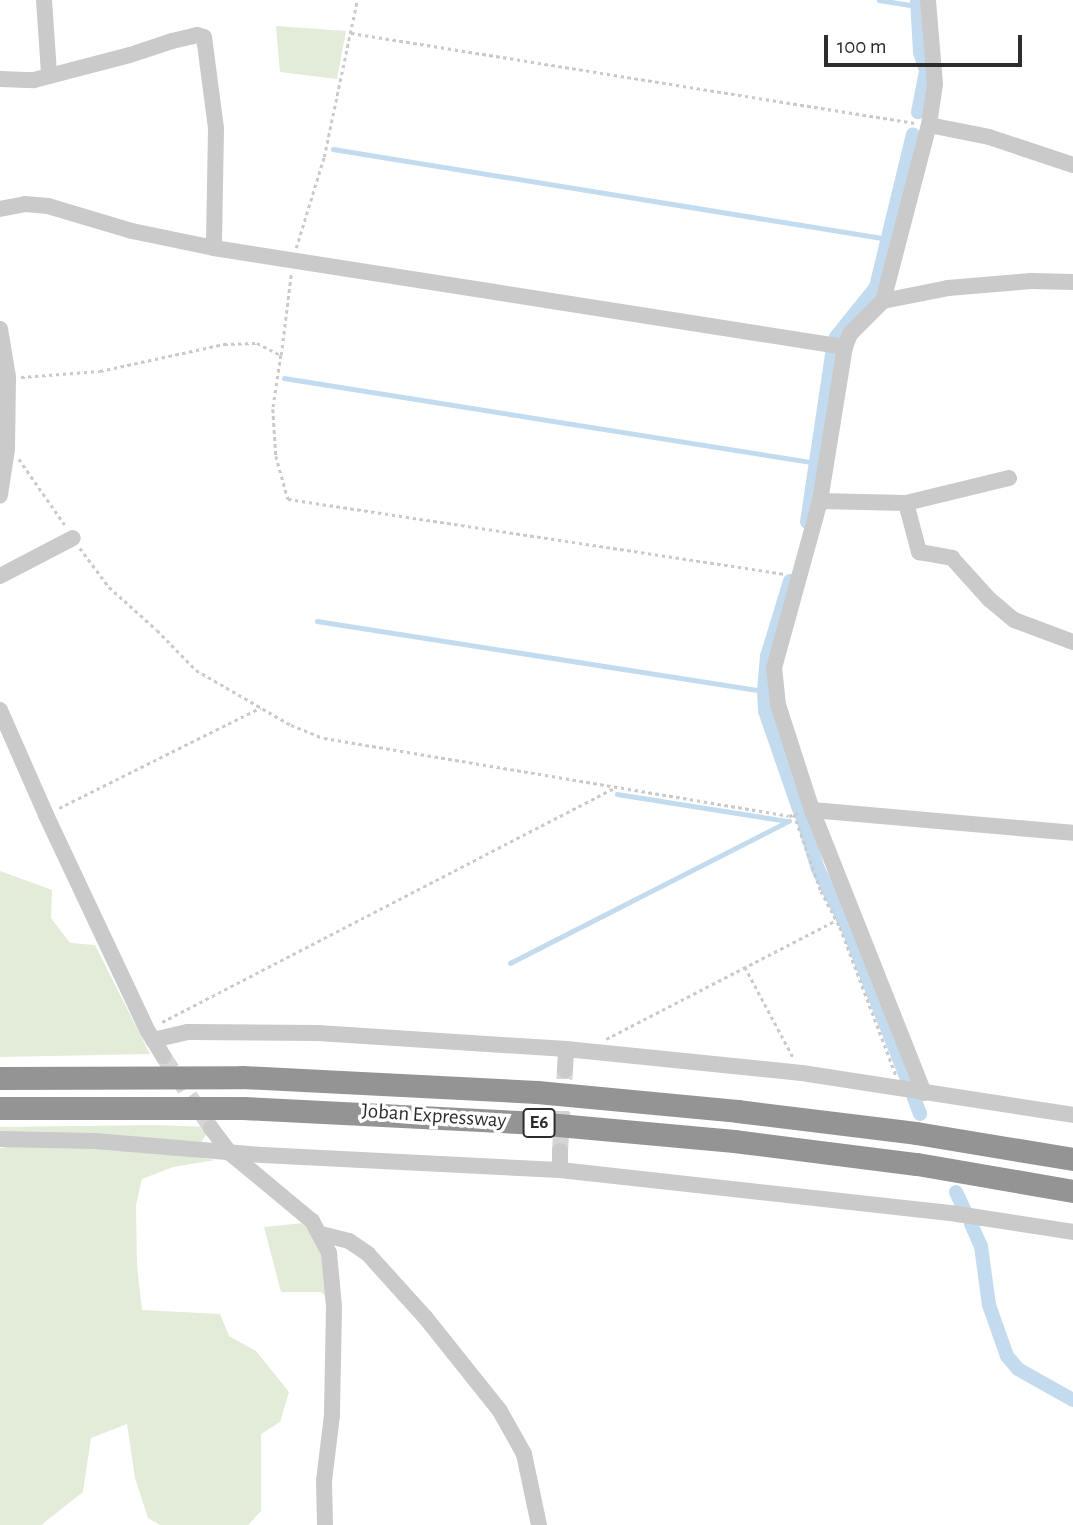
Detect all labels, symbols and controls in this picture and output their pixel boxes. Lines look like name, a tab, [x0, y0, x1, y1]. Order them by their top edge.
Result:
scale bar	[828, 21, 1026, 65]
text: 100 m	[837, 36, 887, 57]
street label: Joban Expressway	[361, 1098, 507, 1134]
road number: E6	[522, 1107, 556, 1138]

